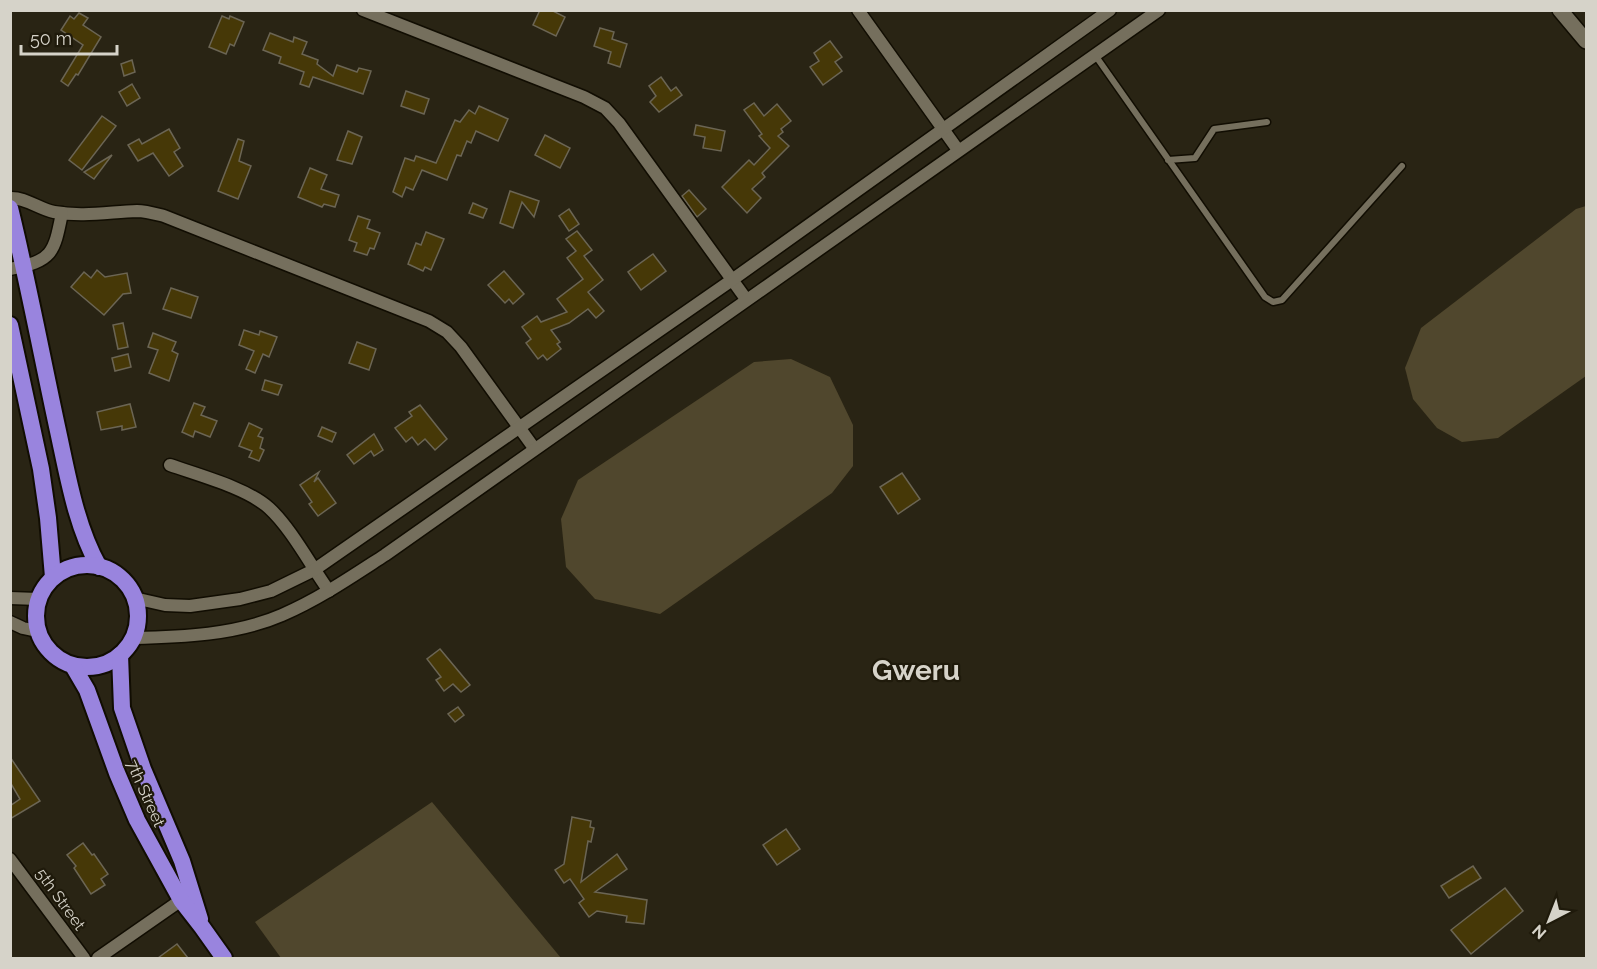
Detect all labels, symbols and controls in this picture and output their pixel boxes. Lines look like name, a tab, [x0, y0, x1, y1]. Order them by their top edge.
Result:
scale bar	[21, 18, 117, 56]
text: 50 m	[30, 28, 72, 49]
district label: Gweru	[872, 654, 960, 687]
street label: 7th Street	[122, 757, 169, 830]
street label: 5th Street	[32, 865, 90, 934]
north arrow	[1519, 891, 1579, 951]
text: N	[1528, 921, 1550, 943]

